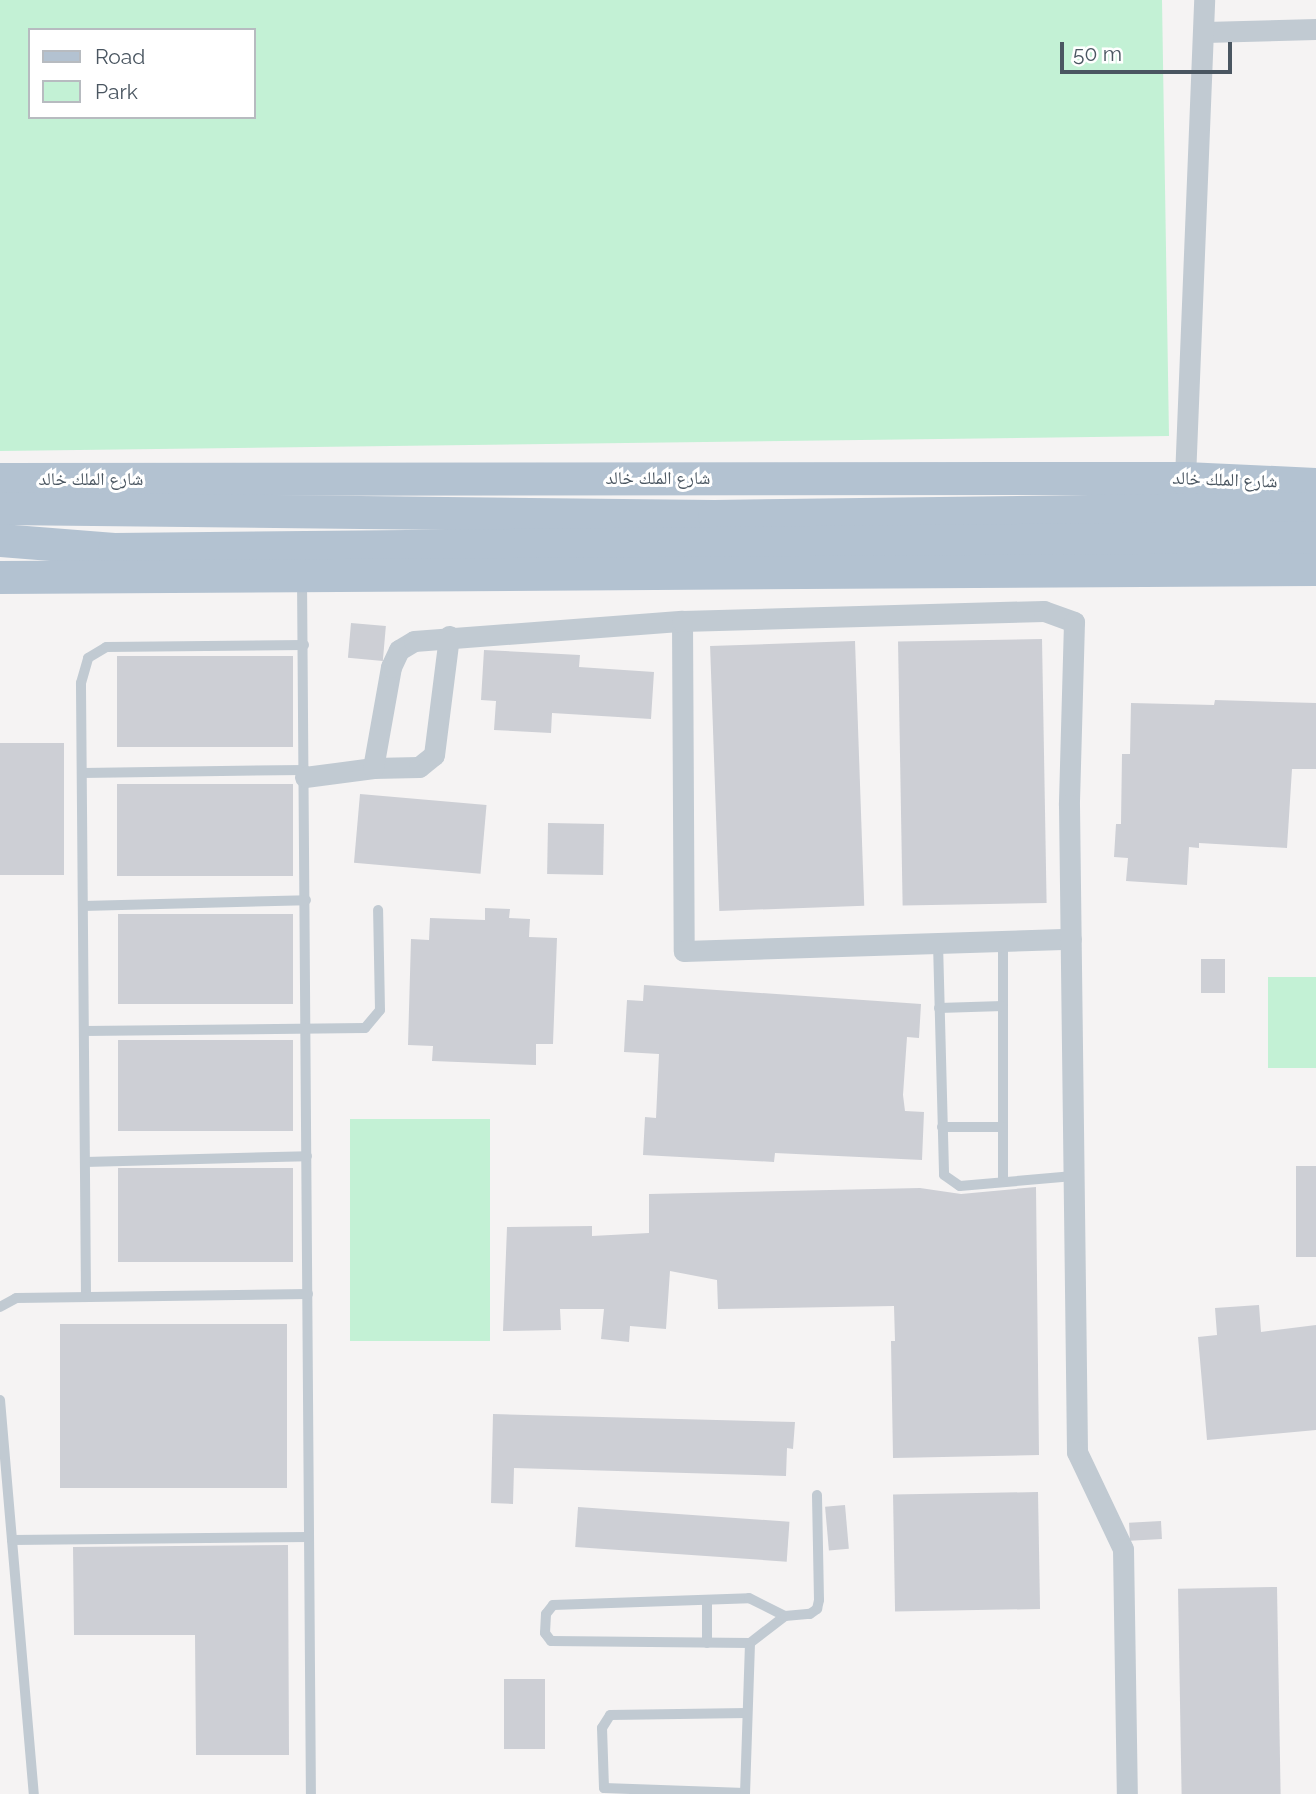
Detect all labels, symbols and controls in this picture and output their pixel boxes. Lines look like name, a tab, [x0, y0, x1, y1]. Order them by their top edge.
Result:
legend	[28, 28, 256, 119]
scale bar	[1064, 28, 1236, 72]
text: 50 m	[1073, 41, 1122, 66]
text: Road	[95, 44, 145, 69]
text: Park	[95, 79, 138, 104]
street label: شارع الملك خالد	[606, 467, 710, 489]
street label: شارع الملك خالد	[1172, 467, 1278, 493]
street label: شارع الملك خالد	[39, 468, 143, 490]

